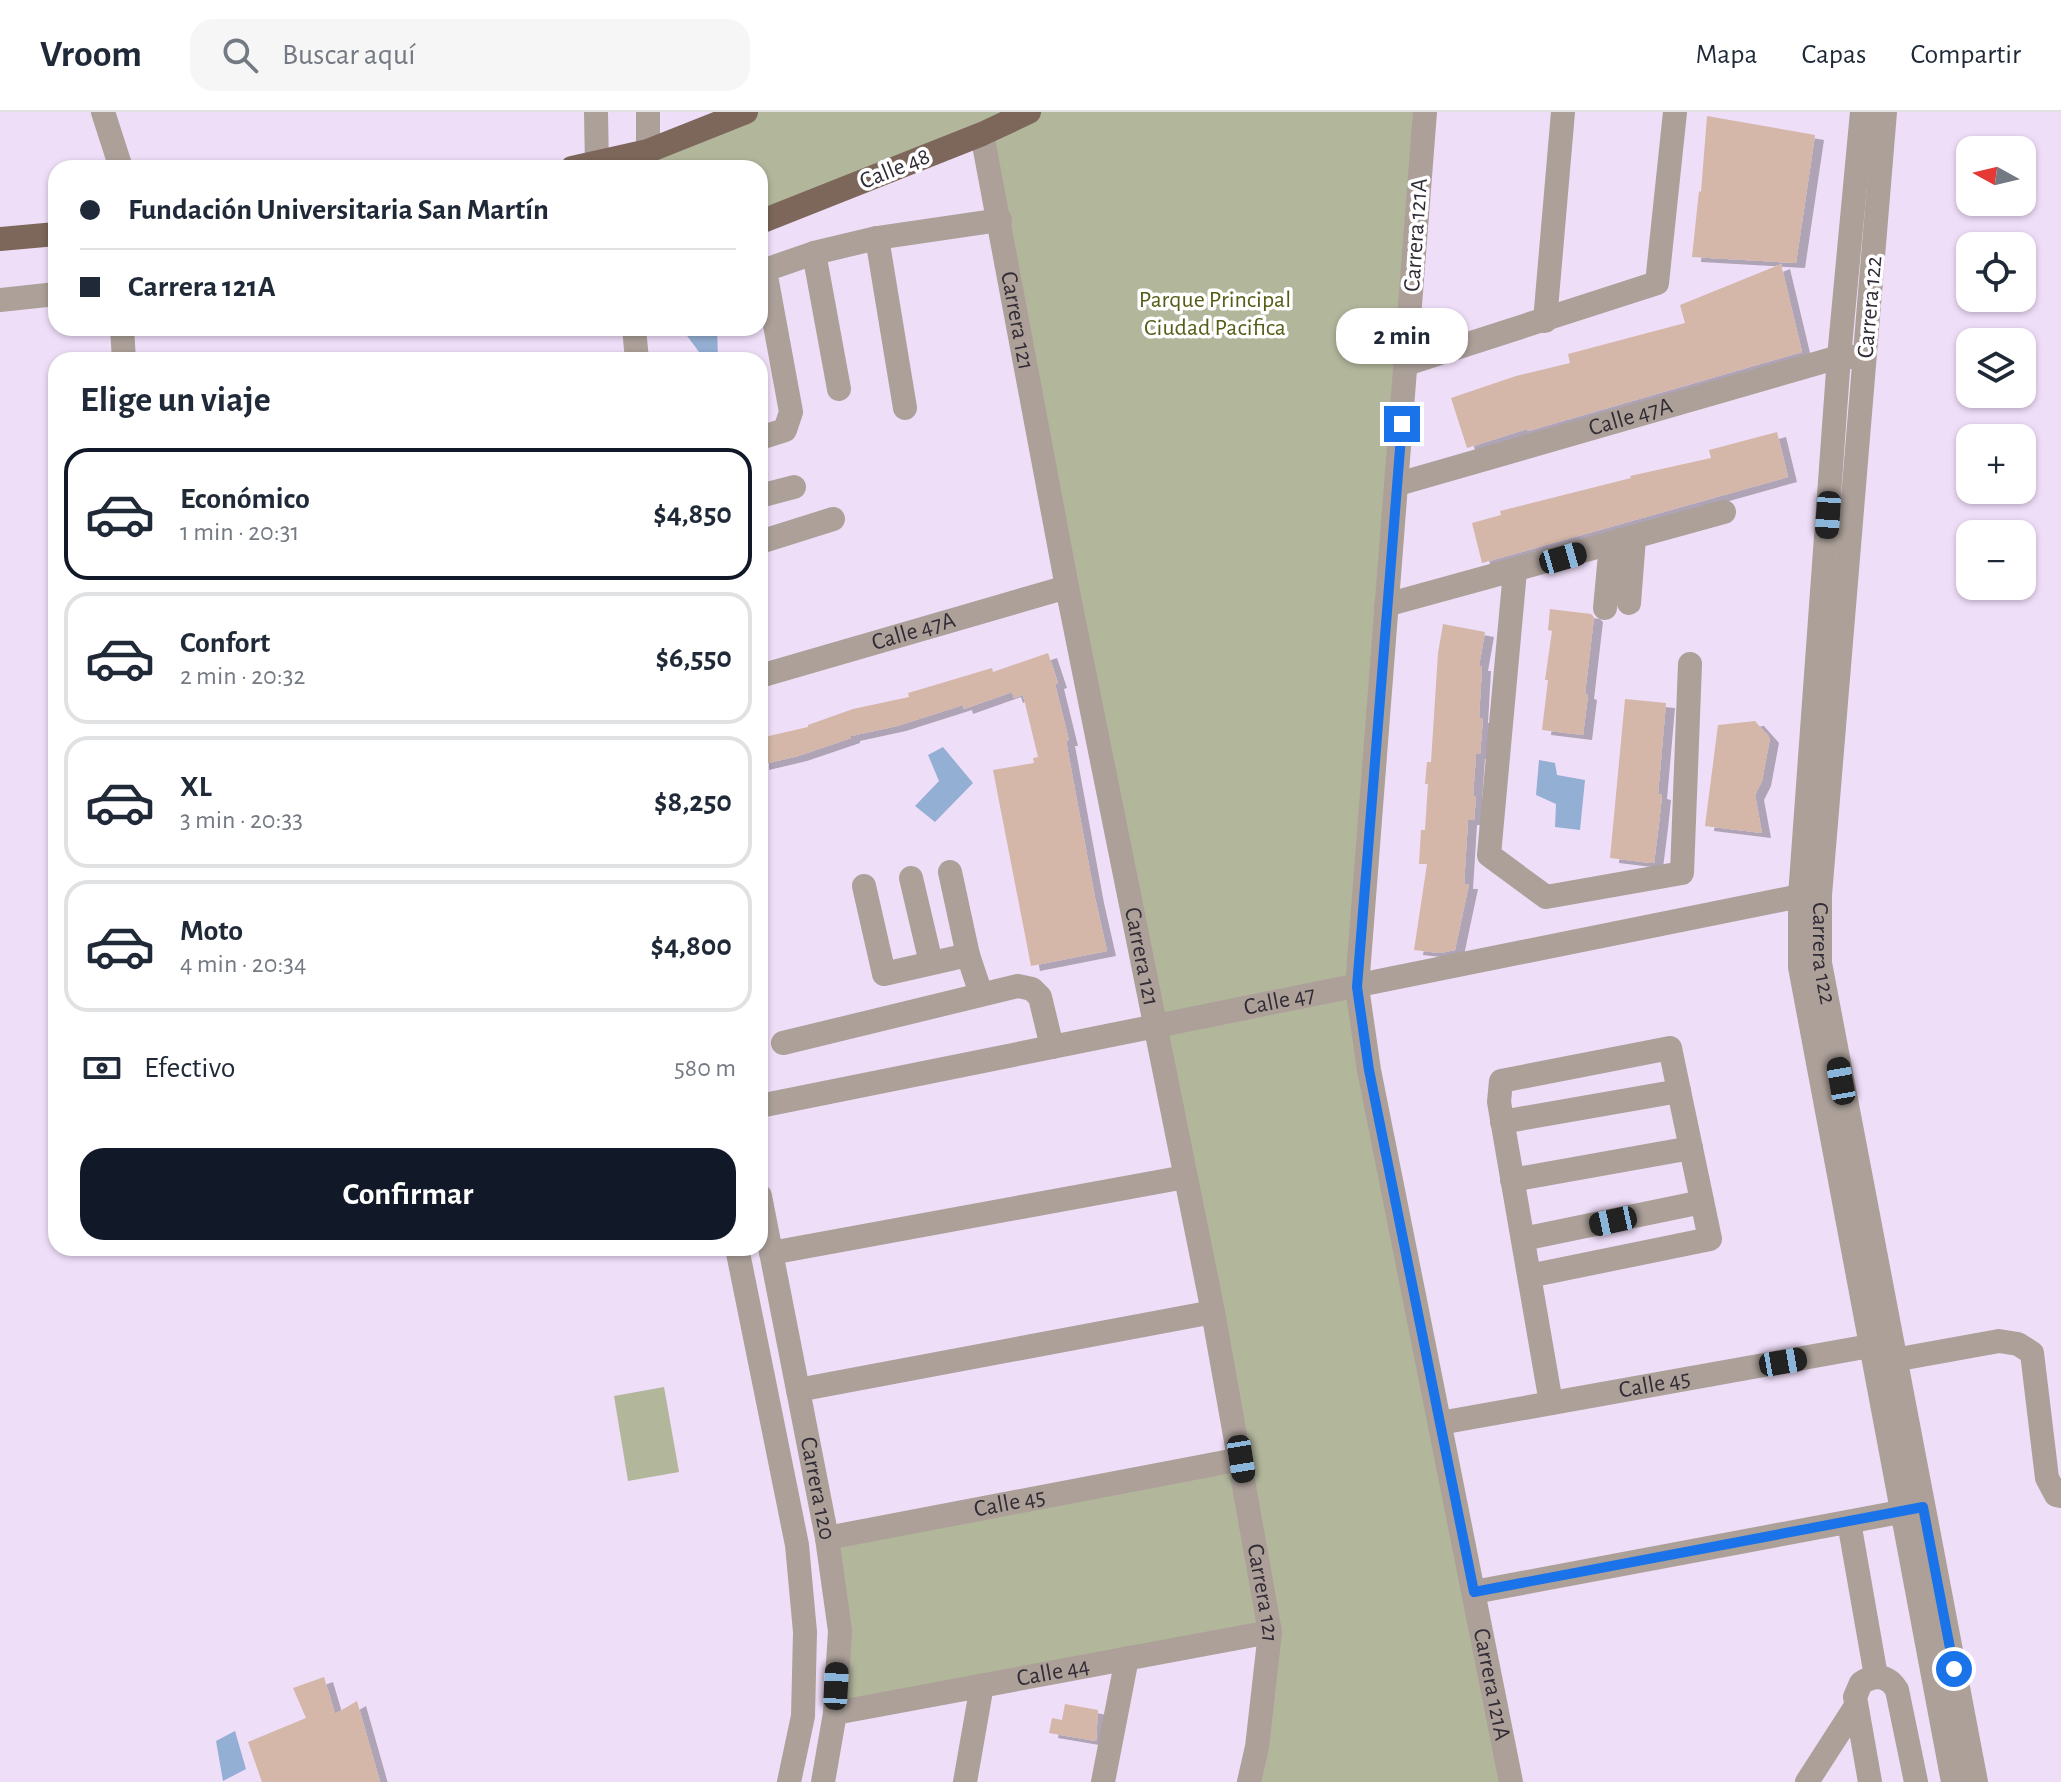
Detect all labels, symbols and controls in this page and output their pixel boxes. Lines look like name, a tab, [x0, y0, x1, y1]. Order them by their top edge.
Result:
search box	[190, 19, 750, 91]
icon: search	[218, 33, 262, 77]
text: Vroom	[40, 36, 142, 74]
text: Buscar aquí	[282, 40, 416, 70]
text: Mapa	[1695, 41, 1757, 69]
text: Capas	[1801, 41, 1866, 69]
text: Compartir	[1910, 41, 2021, 69]
north arrow	[1956, 136, 2036, 216]
map controls	[1956, 136, 2036, 600]
street label: Calle 48	[856, 144, 934, 194]
street label: Carrera 121A	[1400, 177, 1432, 293]
text: Fundación Universitaria San Martín	[128, 195, 549, 225]
button: locate	[1956, 232, 2036, 312]
street label: Carrera 122	[1854, 255, 1886, 359]
street label: Carrera 121	[996, 269, 1038, 372]
text: Carrera 121A	[128, 272, 276, 302]
park label: Parque Principal Ciudad Pacifica	[1139, 288, 1291, 340]
callout: 2 min	[1336, 308, 1468, 364]
text: 2 min	[1373, 323, 1431, 349]
button: layers	[1956, 328, 2036, 408]
text: Elige un viaje	[80, 382, 271, 418]
street label: Calle 47A	[1586, 394, 1675, 440]
route end	[1384, 406, 1420, 442]
button: +	[1956, 424, 2036, 504]
icon: car	[84, 478, 156, 550]
text: Económico	[180, 484, 310, 514]
car	[1814, 490, 1842, 540]
text: $4,850	[653, 499, 732, 529]
text: 1 min · 20:31	[180, 519, 299, 545]
button: −	[1956, 520, 2036, 600]
car	[1537, 540, 1589, 576]
street label: Calle 47A	[869, 608, 958, 655]
icon: car	[84, 622, 156, 694]
text: Confort	[180, 628, 270, 658]
text: $6,550	[656, 643, 732, 673]
text: 2 min · 20:32	[180, 663, 305, 689]
icon: car	[84, 766, 156, 838]
text: XL	[180, 772, 212, 802]
text: $8,250	[654, 787, 732, 817]
text: 3 min · 20:33	[180, 807, 303, 833]
street label: Carrera 122	[1808, 902, 1840, 1006]
street label: Carrera 121	[1120, 905, 1163, 1008]
icon: car	[84, 910, 156, 982]
text: Moto	[180, 916, 243, 946]
text: $4,800	[650, 931, 732, 961]
text: 4 min · 20:34	[180, 951, 307, 977]
street label: Calle 47	[1242, 982, 1317, 1020]
icon: cash	[80, 1046, 124, 1090]
text: Efectivo	[144, 1053, 236, 1083]
text: 580 m	[674, 1055, 736, 1081]
car	[1825, 1055, 1857, 1107]
button: Confirmar	[80, 1148, 736, 1240]
car	[1587, 1204, 1639, 1238]
car	[1757, 1346, 1809, 1378]
street label: Calle 45	[1617, 1366, 1692, 1403]
car	[1225, 1433, 1257, 1485]
street label: Carrera 120	[795, 1435, 839, 1542]
street label: Calle 45	[972, 1485, 1047, 1522]
street label: Carrera 121	[1242, 1542, 1282, 1644]
street label: Carrera 121A	[1469, 1626, 1514, 1743]
route start	[1936, 1651, 1972, 1687]
street label: Calle 44	[1015, 1654, 1092, 1691]
car	[823, 1661, 849, 1711]

